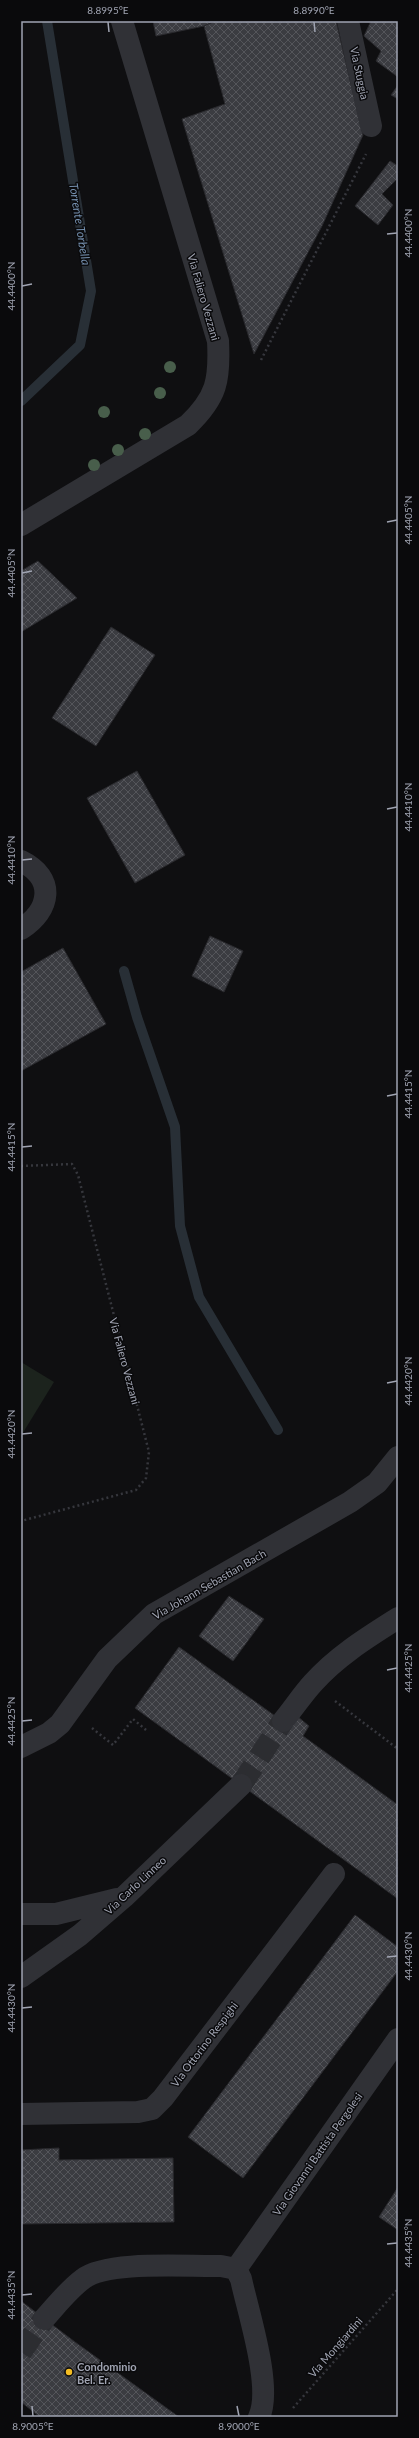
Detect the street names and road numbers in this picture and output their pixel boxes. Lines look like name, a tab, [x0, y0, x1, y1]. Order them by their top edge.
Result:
street label: Via Stuggia	[348, 45, 372, 101]
street label: Via Faliero Vezzani	[185, 252, 223, 342]
street label: Via Faliero Vezzani	[107, 1316, 143, 1406]
street label: Via Johann Sebastian Bach	[150, 1546, 268, 1622]
street label: Via Carlo Linneo	[102, 1853, 168, 1917]
street label: Via Ottorino Respighi	[168, 1999, 240, 2089]
street label: Via Giovanni Battista Pergolesi	[269, 2090, 365, 2218]
street label: Via Mongiardini	[305, 2314, 365, 2380]

